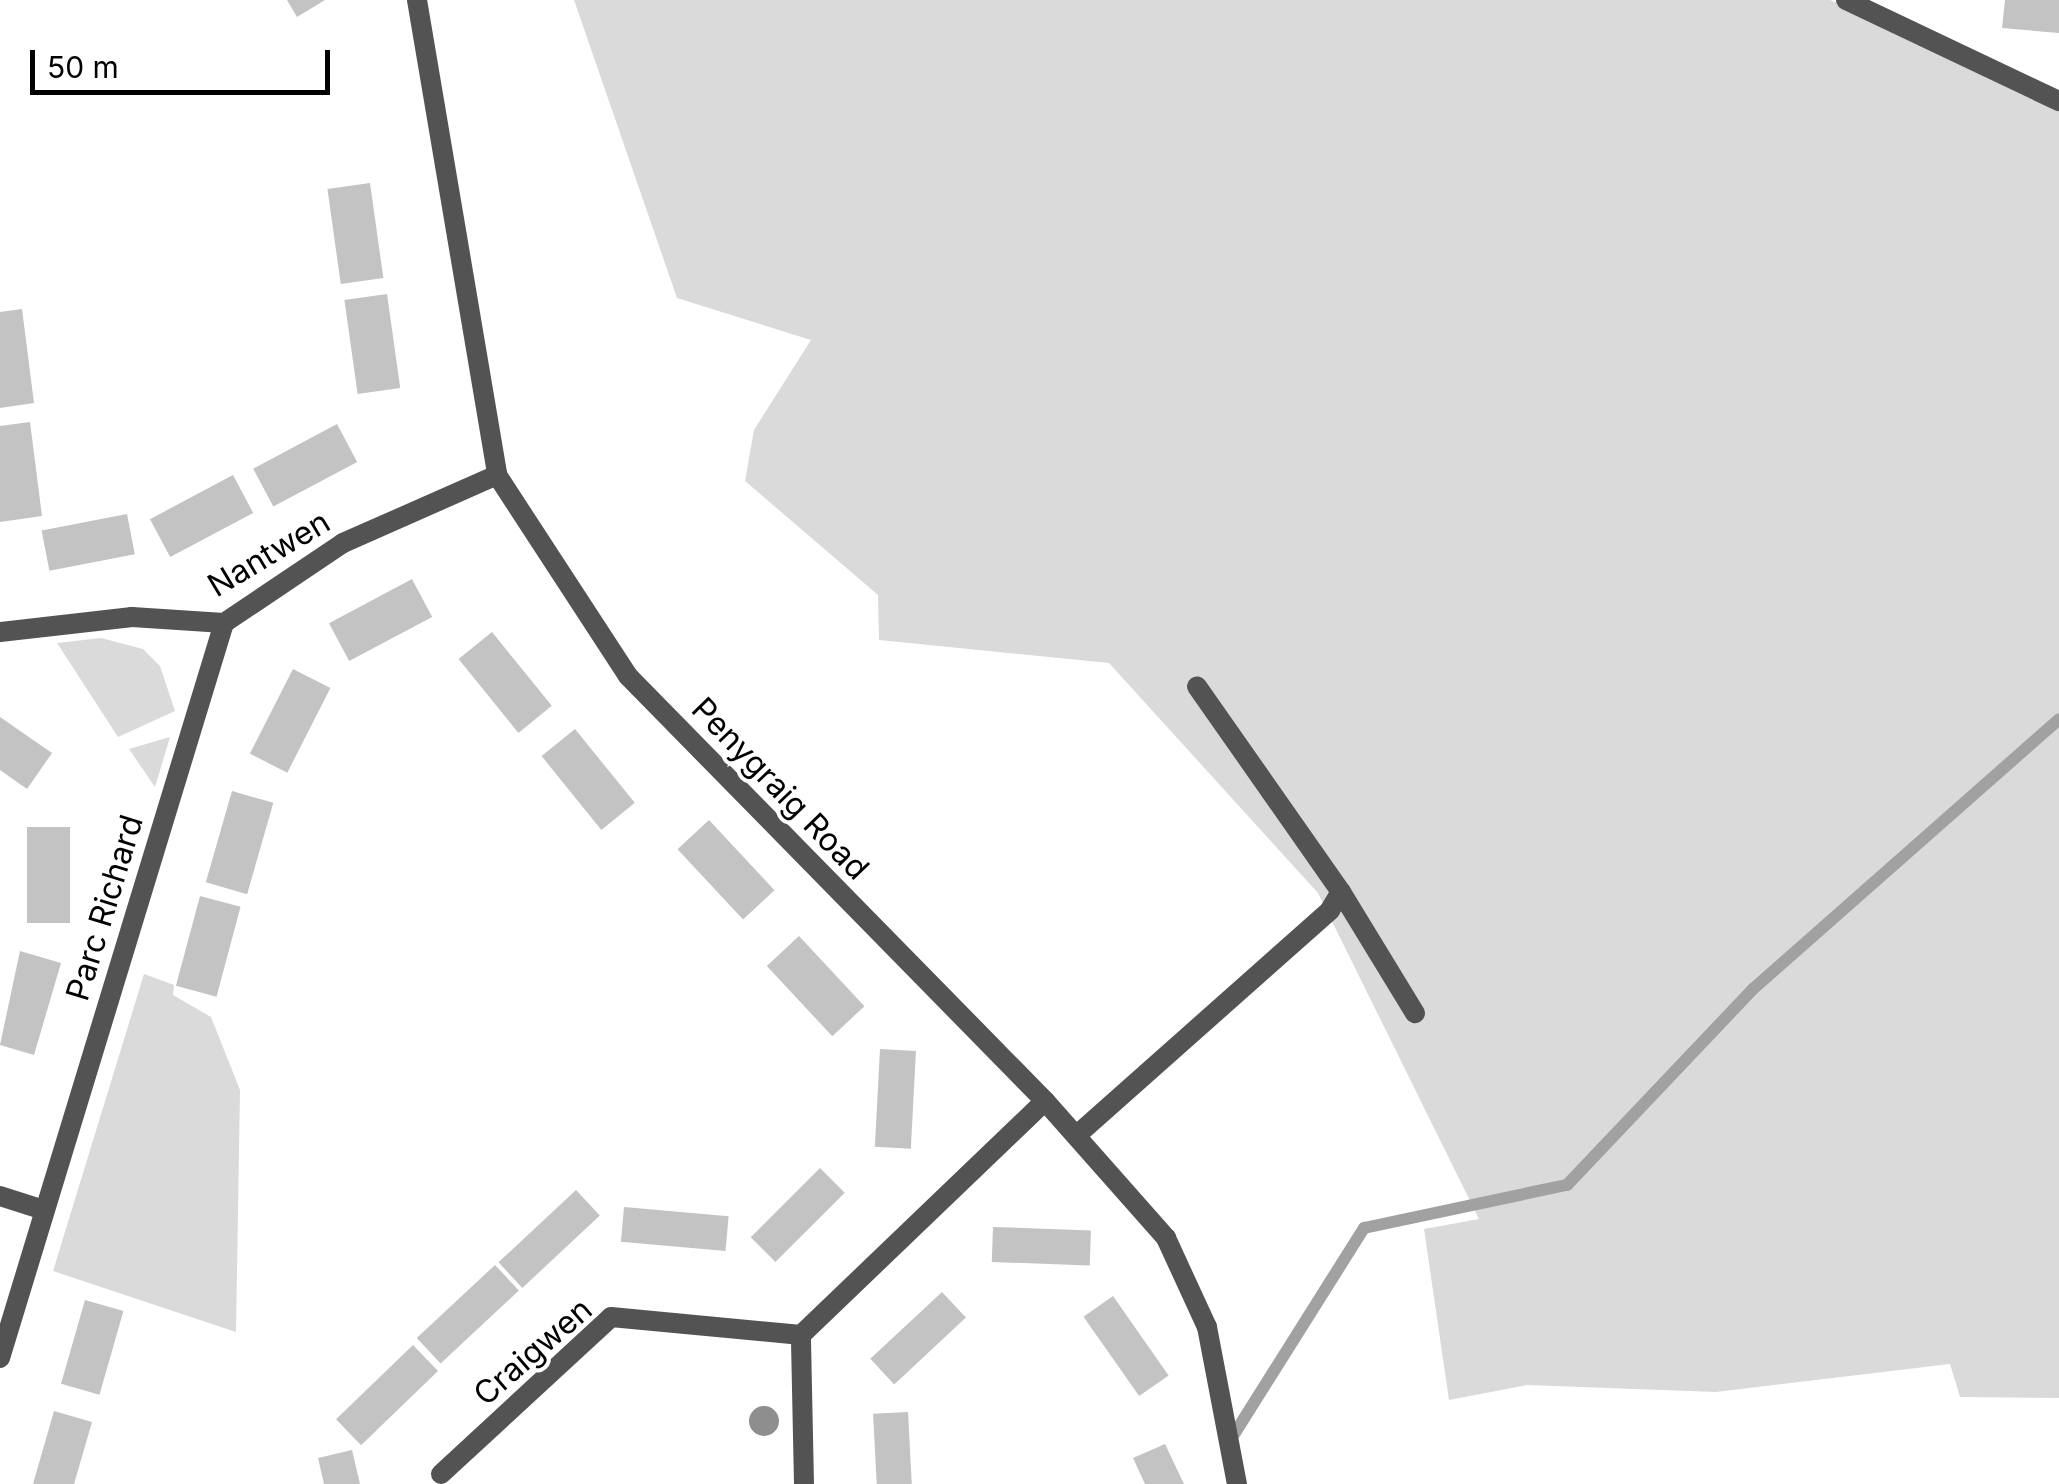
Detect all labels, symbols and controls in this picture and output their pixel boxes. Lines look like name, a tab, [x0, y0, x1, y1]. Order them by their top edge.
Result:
scale bar	[35, 30, 335, 92]
text: 50 m	[47, 49, 119, 85]
street label: Nantwen	[201, 503, 337, 605]
street label: Penygraig Road	[684, 690, 876, 888]
street label: Parc Richard	[59, 811, 151, 1005]
street label: Craigwen	[466, 1290, 600, 1414]

